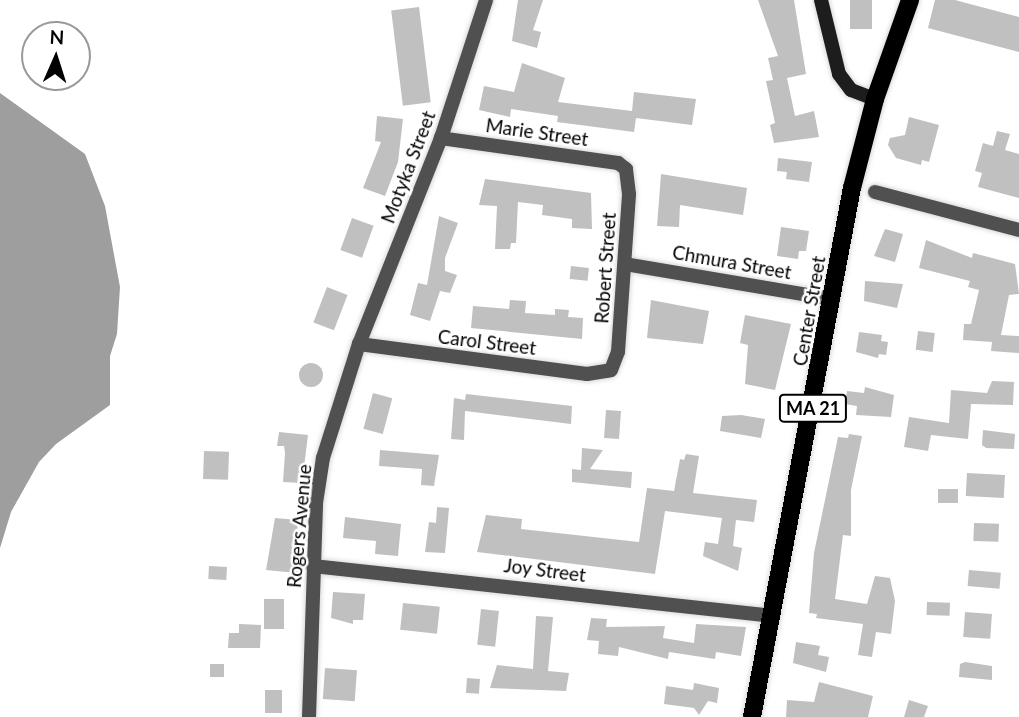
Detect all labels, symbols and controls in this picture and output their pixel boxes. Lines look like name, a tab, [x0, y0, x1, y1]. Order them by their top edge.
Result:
north arrow	[21, 21, 91, 91]
text: N	[49, 25, 65, 48]
street label: Motyka Street	[376, 108, 440, 226]
street label: Marie Street	[484, 114, 590, 150]
street label: Robert Street	[590, 212, 620, 324]
street label: Chmura Street	[671, 240, 793, 284]
street label: Center Street	[788, 254, 830, 368]
street label: Carol Street	[437, 325, 537, 359]
road number: MA 21	[778, 394, 848, 422]
street label: Rogers Avenue	[282, 463, 316, 589]
street label: Joy Street	[502, 554, 588, 586]

